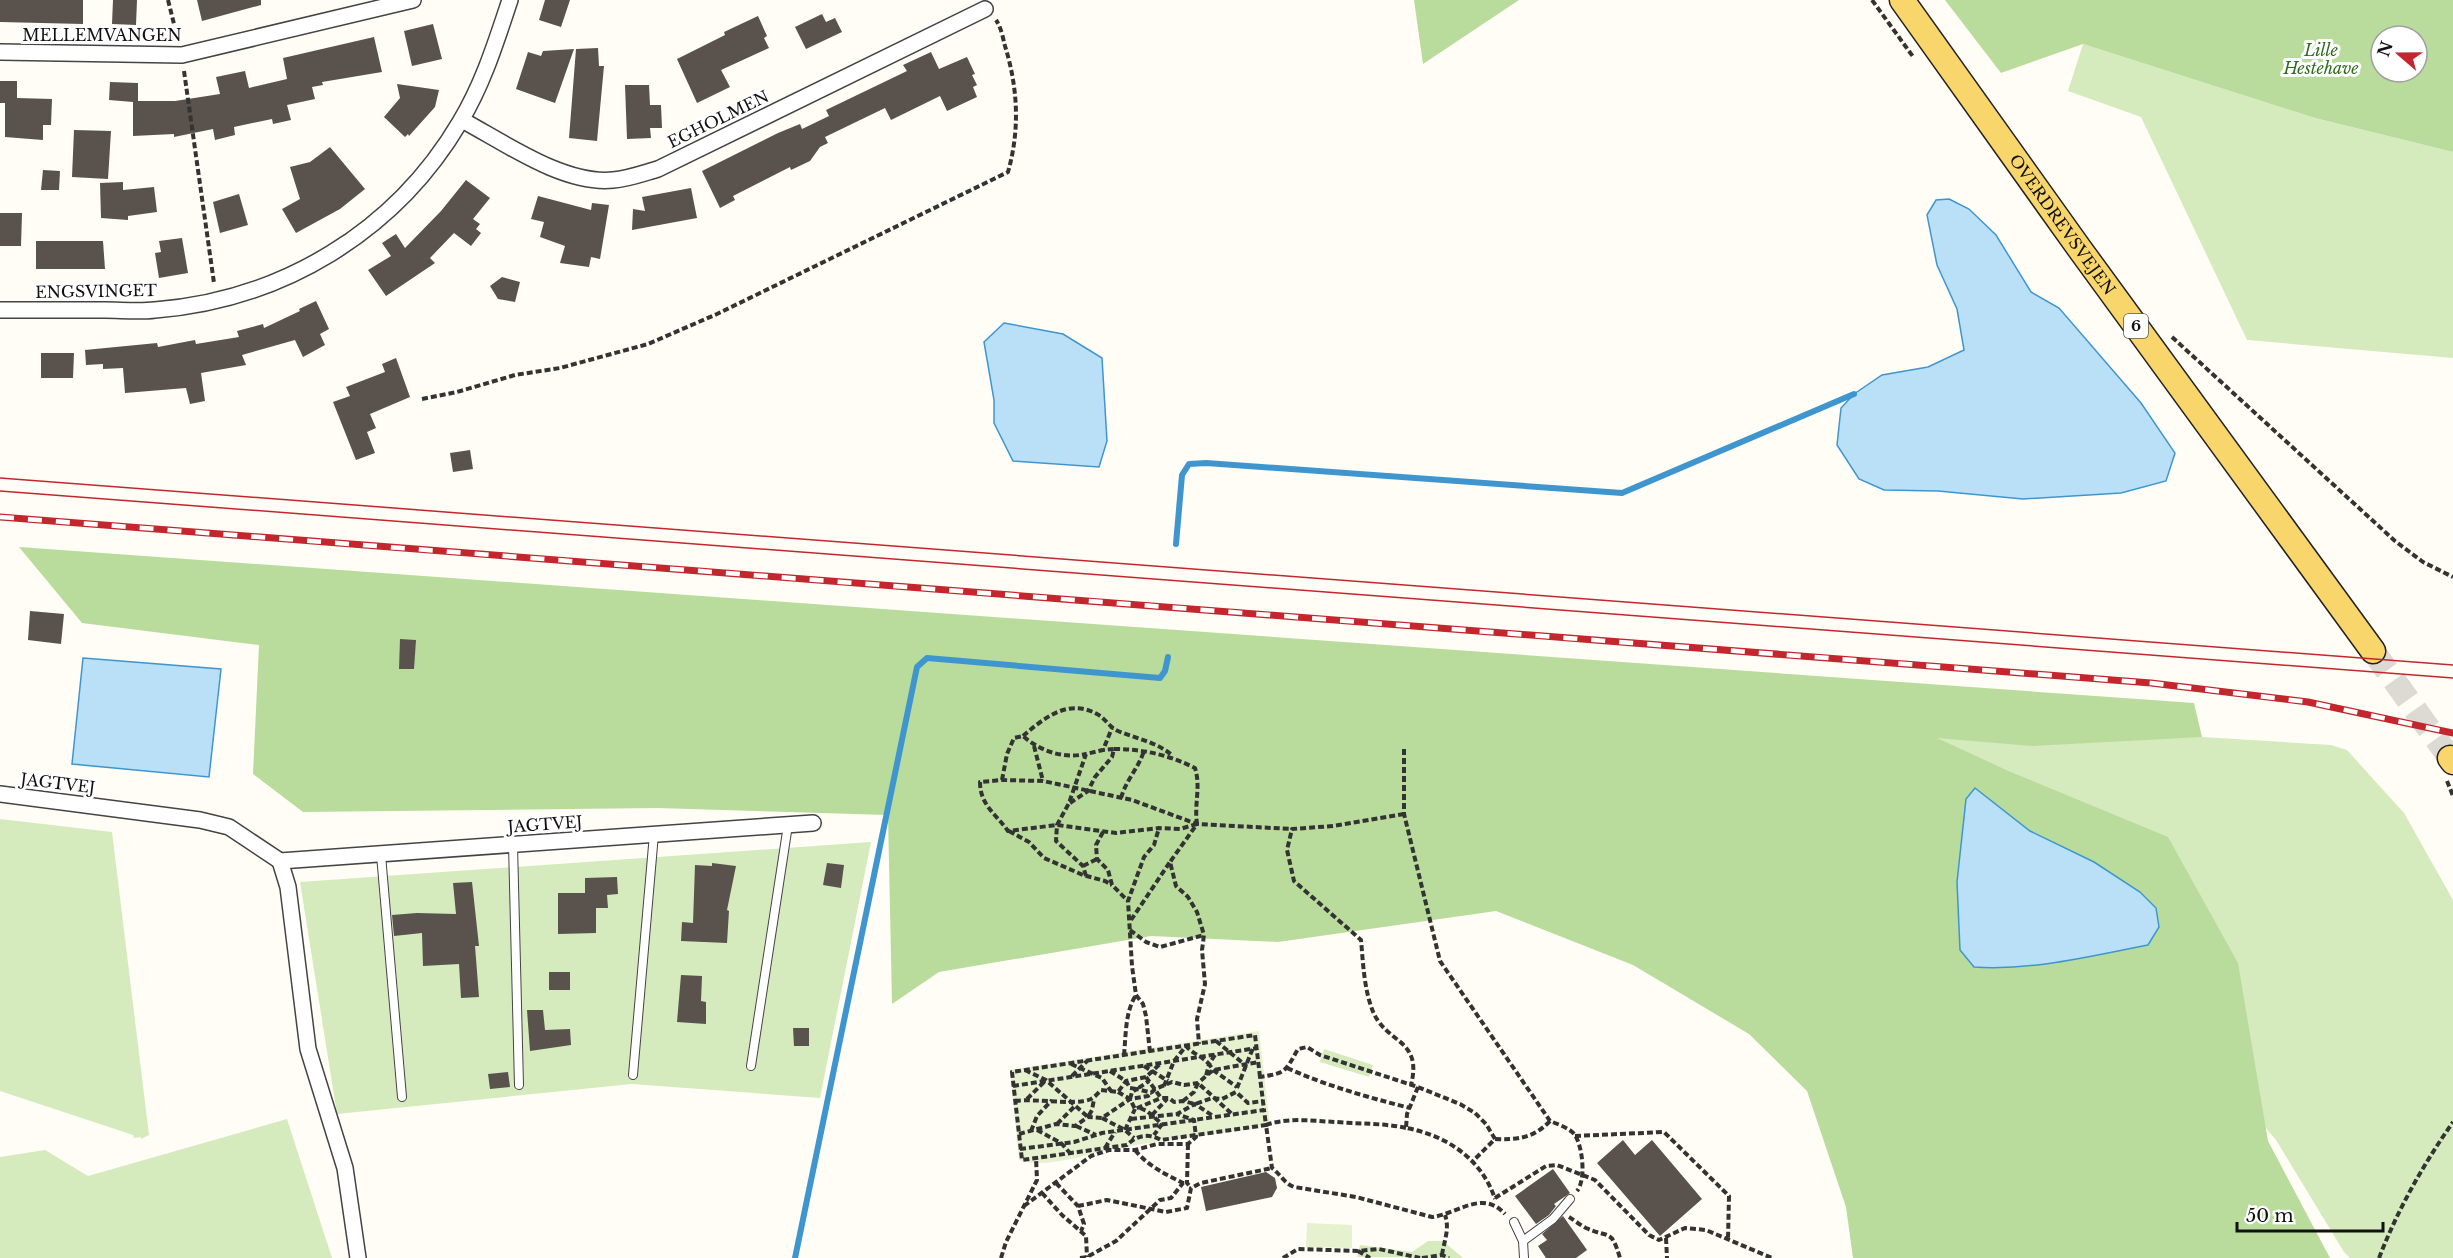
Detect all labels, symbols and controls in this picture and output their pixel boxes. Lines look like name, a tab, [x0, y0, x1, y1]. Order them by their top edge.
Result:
north arrow	[2369, 24, 2429, 84]
street label: MELLEMVANGEN	[22, 25, 182, 45]
text: N	[2373, 38, 2397, 59]
park label: Lille Hestehave	[2282, 40, 2359, 78]
street label: EGHOLMEN	[664, 86, 772, 152]
street label: OVERDREVSVEJEN	[2005, 150, 2120, 299]
street label: ENGSVINGET	[35, 280, 157, 302]
road number: 6	[2124, 314, 2148, 338]
street label: JAGTVEJ	[18, 768, 97, 798]
street label: JAGTVEJ	[505, 811, 583, 837]
scale bar	[2237, 1195, 2382, 1233]
text: 50 m	[2246, 1205, 2294, 1227]

